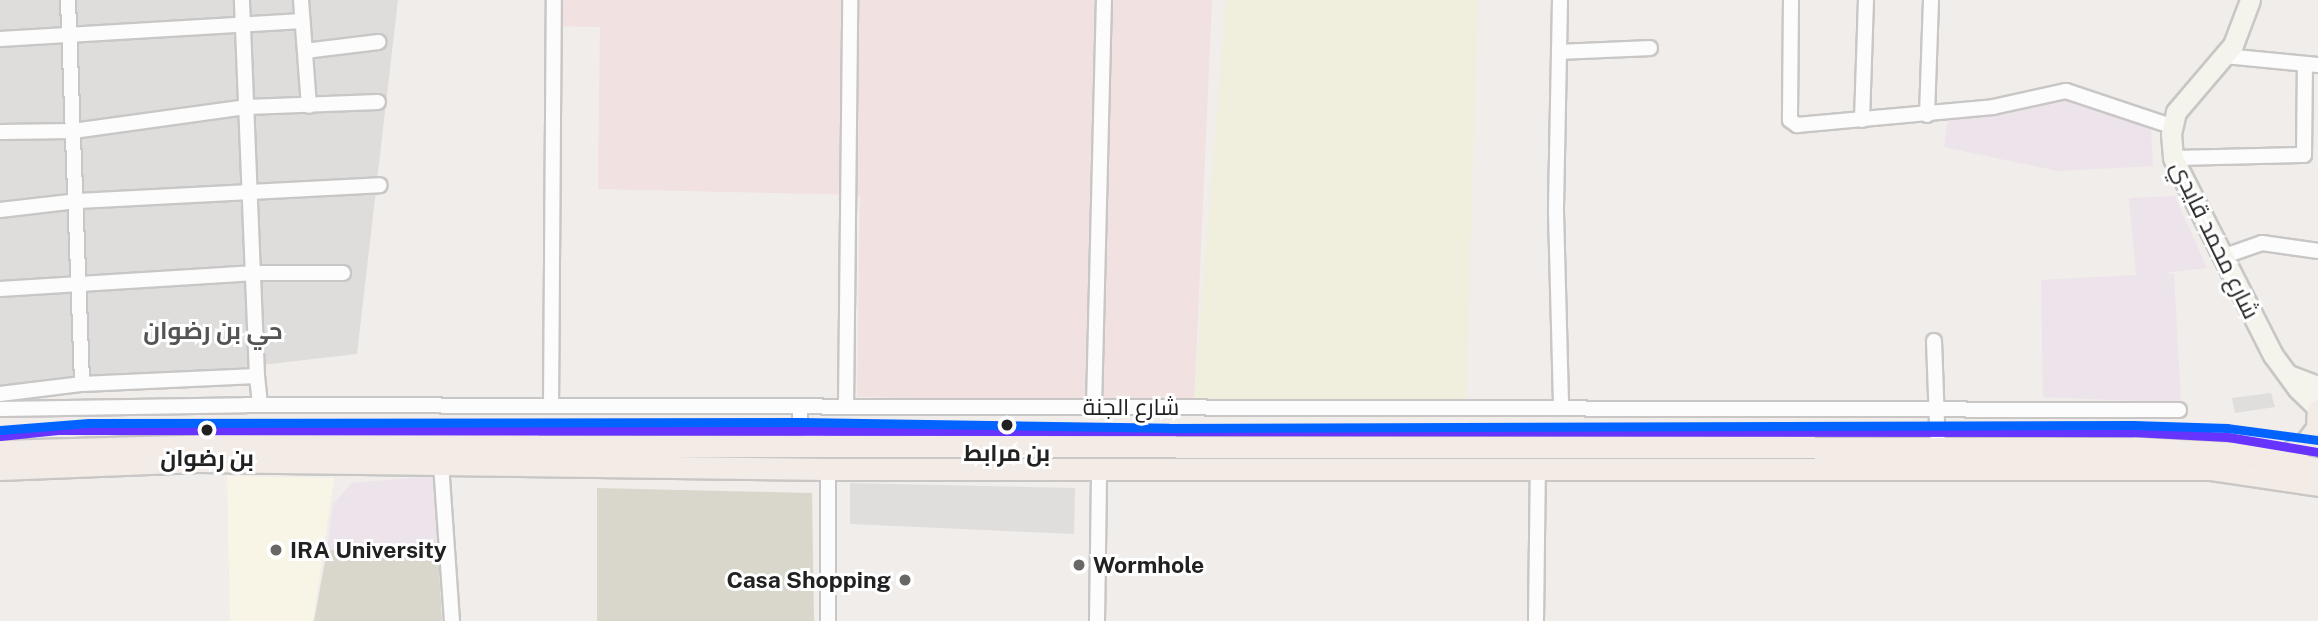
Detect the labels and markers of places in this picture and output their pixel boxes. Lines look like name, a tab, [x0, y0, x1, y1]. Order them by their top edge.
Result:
marker: بن مرابط	[996, 414, 1018, 436]
marker: بن رضوان	[196, 419, 218, 441]
place label: بن مرابط	[964, 439, 1050, 467]
place label: بن رضوان	[160, 444, 254, 472]
place label: IRA University	[290, 536, 447, 564]
marker: IRA University	[268, 542, 284, 558]
place label: Wormhole	[1093, 551, 1204, 579]
marker: Wormhole	[1071, 557, 1087, 573]
place label: Casa Shopping	[726, 566, 891, 594]
marker: Casa Shopping	[897, 572, 913, 588]

